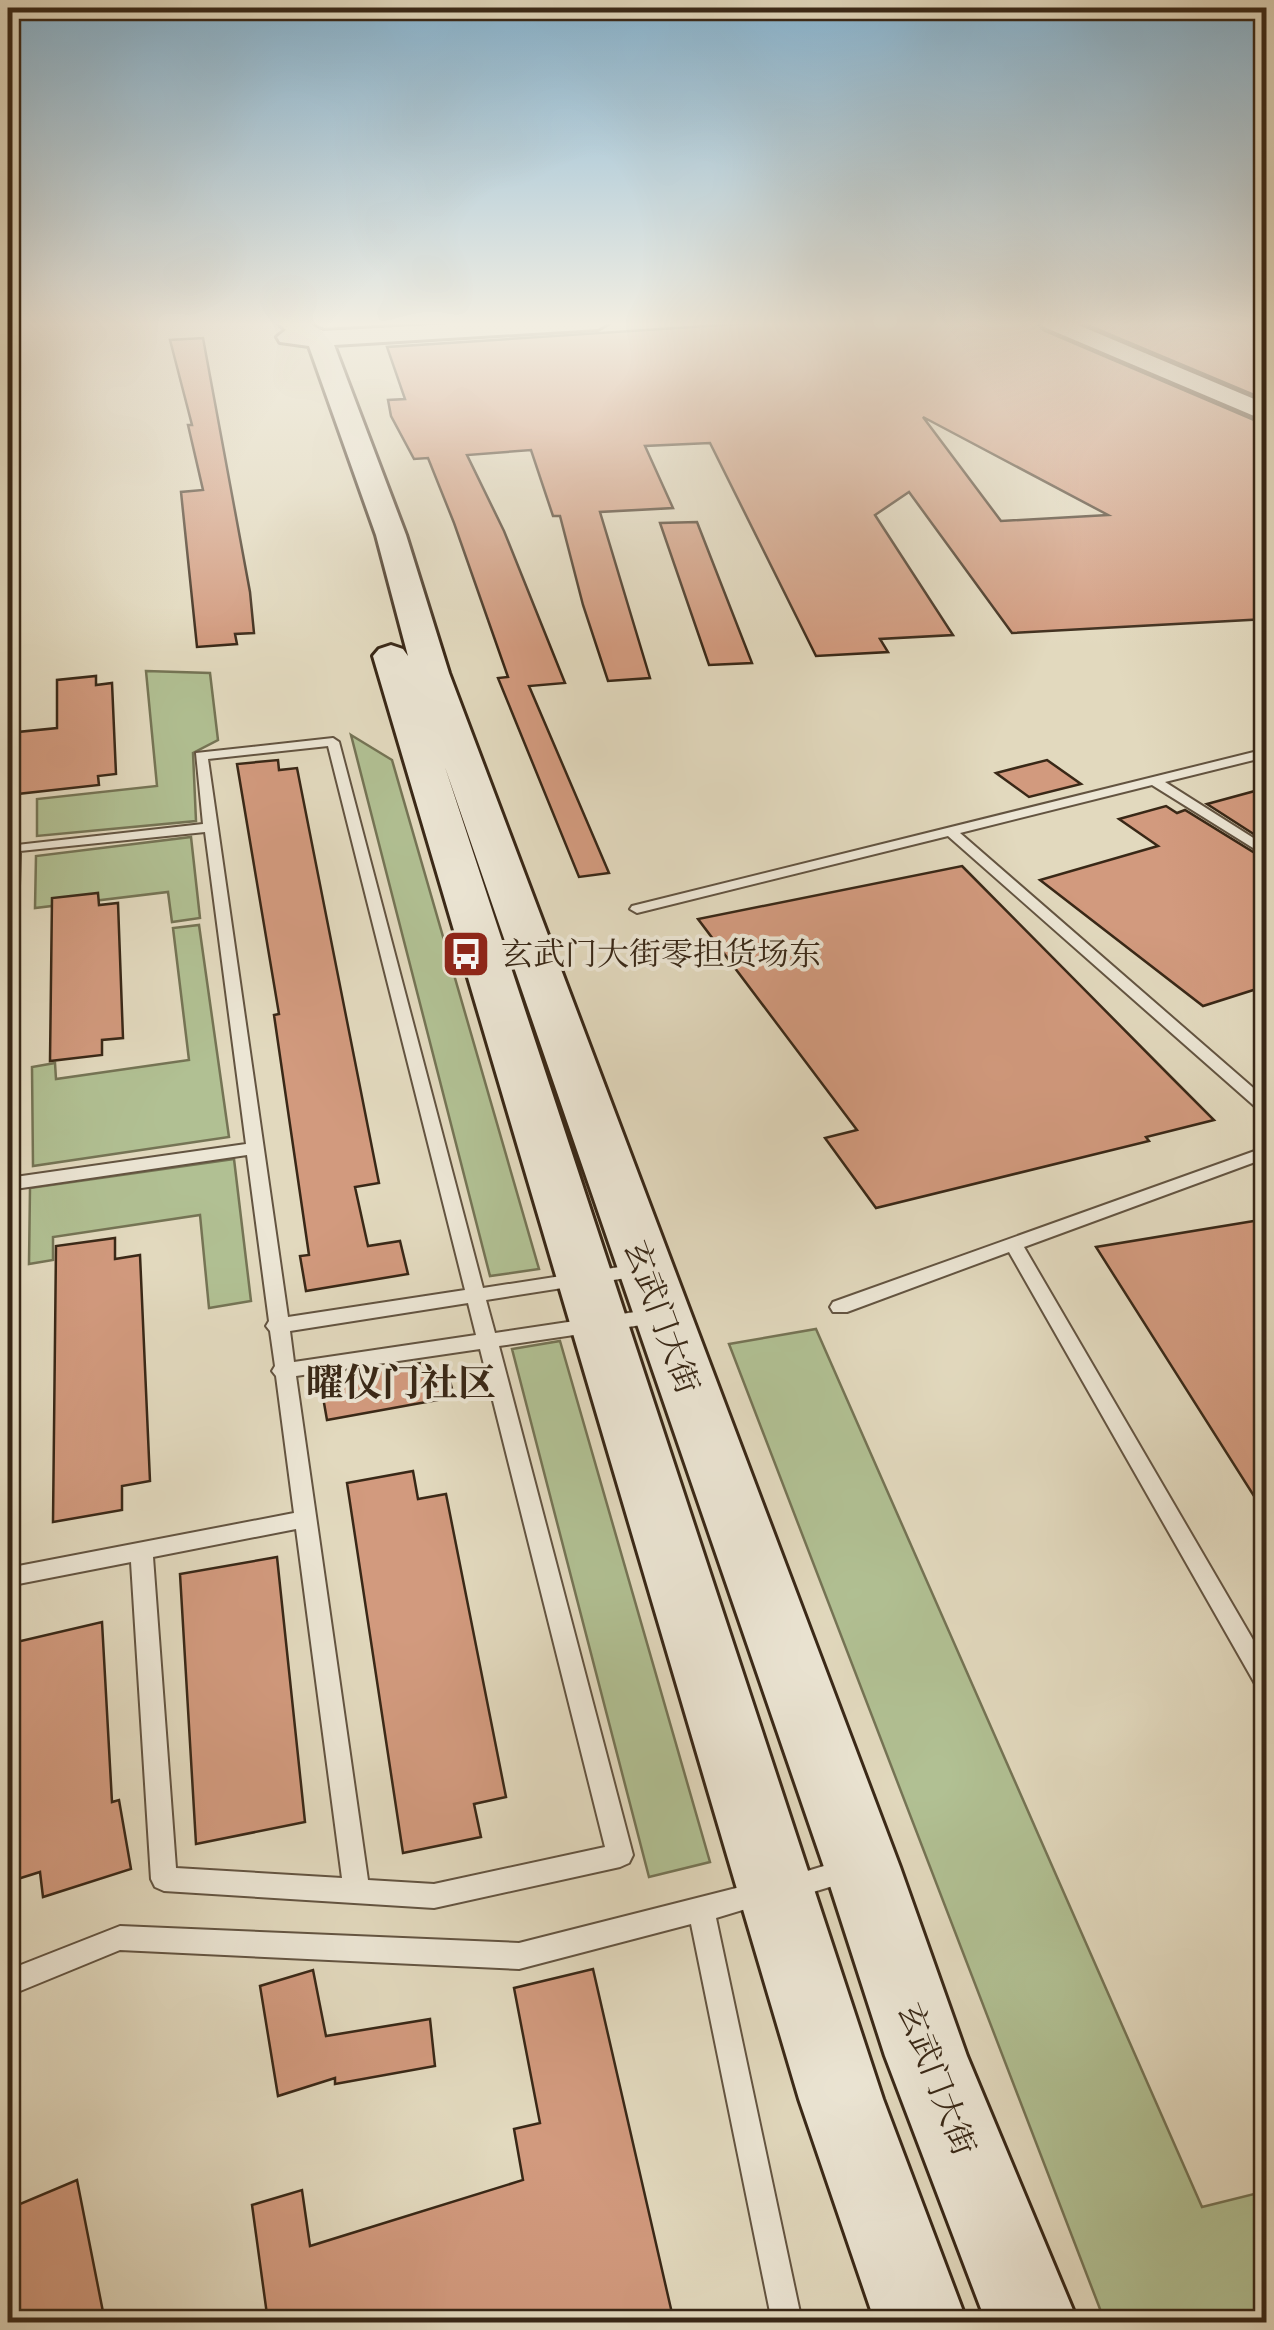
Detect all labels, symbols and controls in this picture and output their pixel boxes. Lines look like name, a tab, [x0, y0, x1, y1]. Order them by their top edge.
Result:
bus stop icon: 玄武门大街零担货场东	[440, 928, 492, 980]
place label: 玄武门大街零担货场东	[501, 933, 821, 977]
street label: 玄武门大街	[613, 1235, 709, 1400]
district label: 曜仪门社区	[306, 1358, 496, 1410]
street label: 玄武门大街	[887, 1997, 985, 2162]

